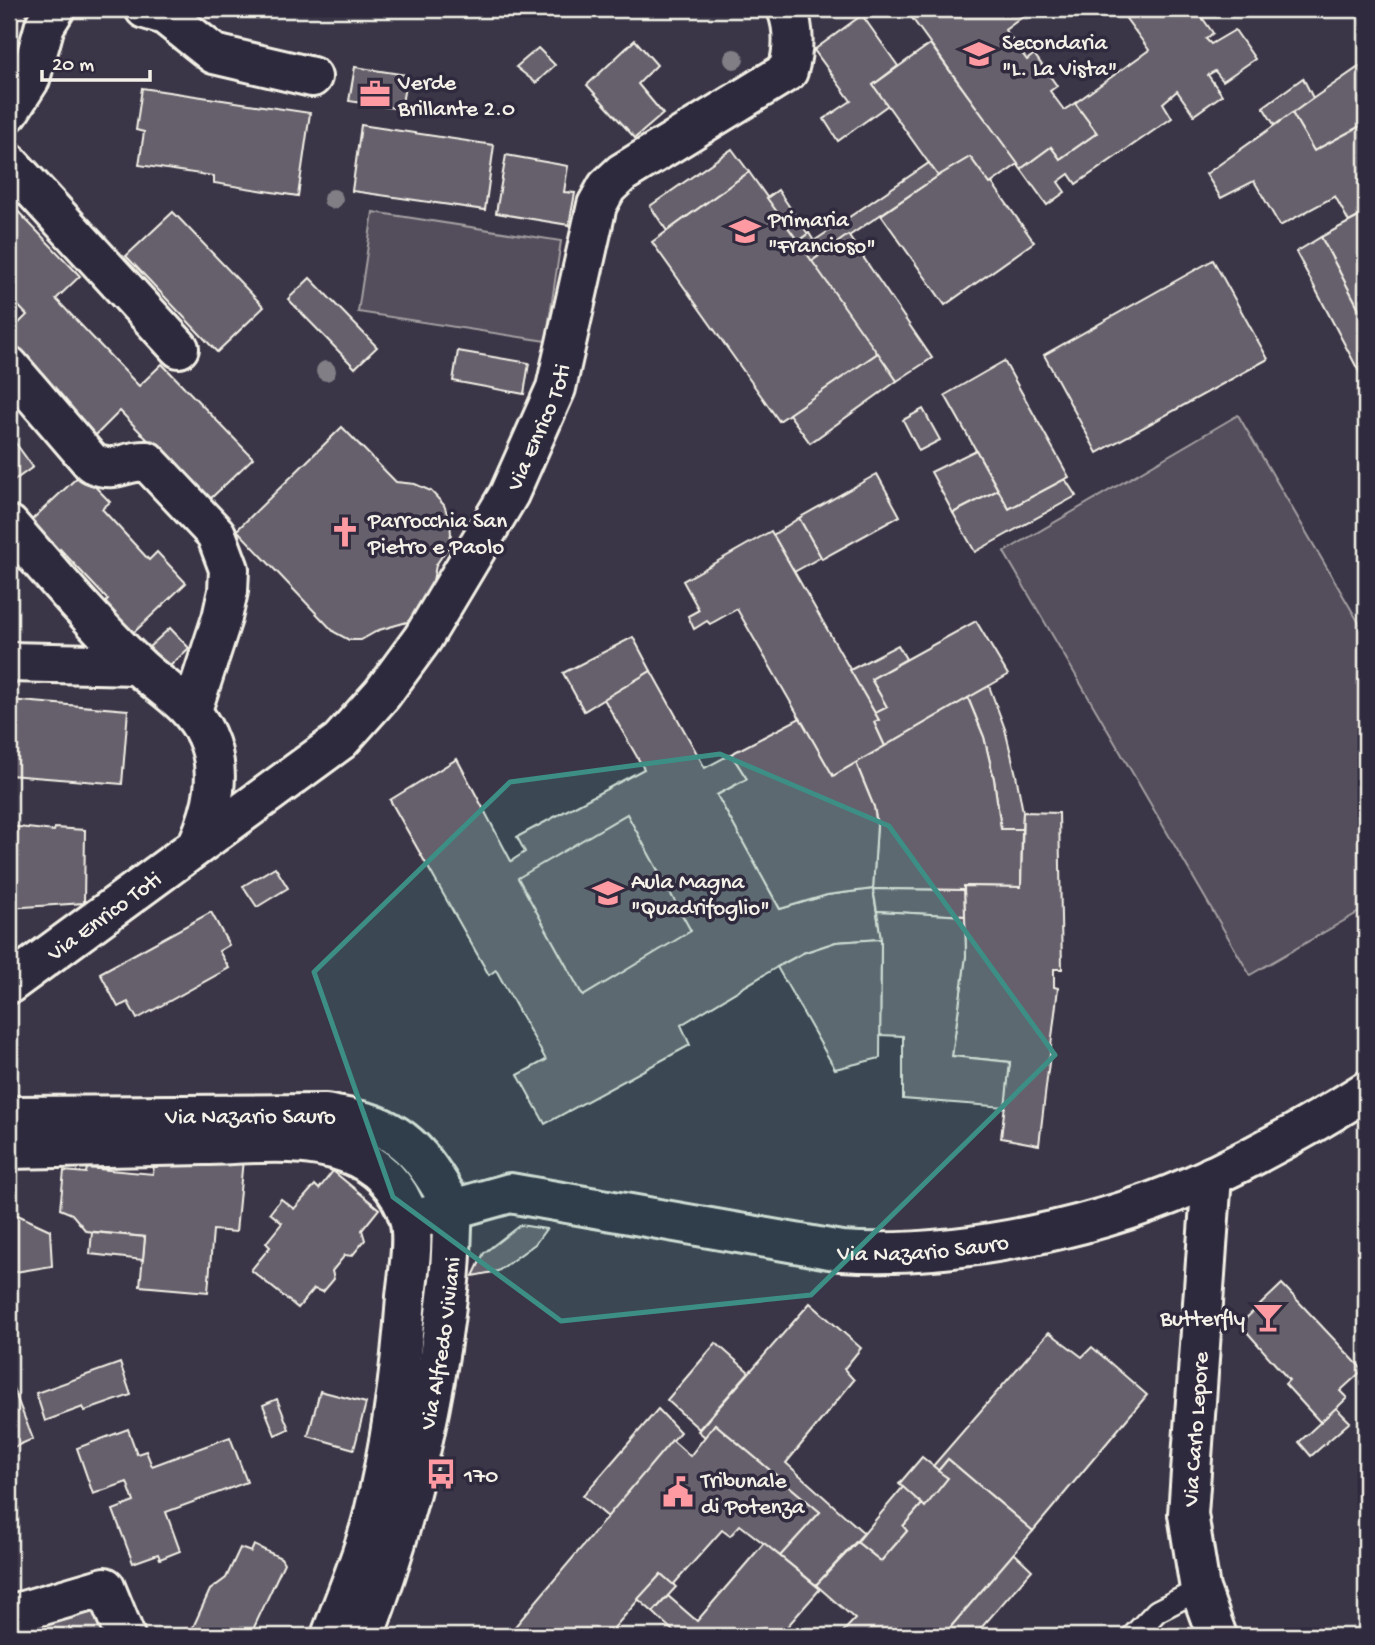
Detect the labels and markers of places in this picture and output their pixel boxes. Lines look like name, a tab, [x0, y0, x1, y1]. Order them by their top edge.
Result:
place label: Secondaria "L. La Vista"	[1002, 31, 1117, 84]
school or university icon: Secondaria "L. La Vista"	[962, 37, 996, 71]
place label: Verde Brillante 2.0	[397, 71, 515, 124]
office icon: Verde Brillante 2.0	[358, 77, 392, 111]
place label: Primaria "Francioso"	[767, 208, 876, 261]
school or university icon: Primaria "Francioso"	[728, 214, 762, 248]
place label: Parrocchia San Pietro e Paolo	[367, 509, 507, 562]
church icon: Parrocchia San Pietro e Paolo	[328, 515, 362, 549]
place label: Aula Magna "Quadrifoglio"	[631, 870, 770, 923]
school or university icon: Aula Magna "Quadrifoglio"	[591, 876, 625, 910]
bar icon: Butterfly	[1251, 1300, 1285, 1334]
place label: Butterfly	[1159, 1307, 1245, 1334]
bus stop icon: 170	[424, 1457, 458, 1491]
place label: 170	[463, 1464, 498, 1491]
place label: Tribunale di Potenza	[699, 1469, 806, 1522]
public building icon: Tribunale di Potenza	[661, 1475, 695, 1509]

